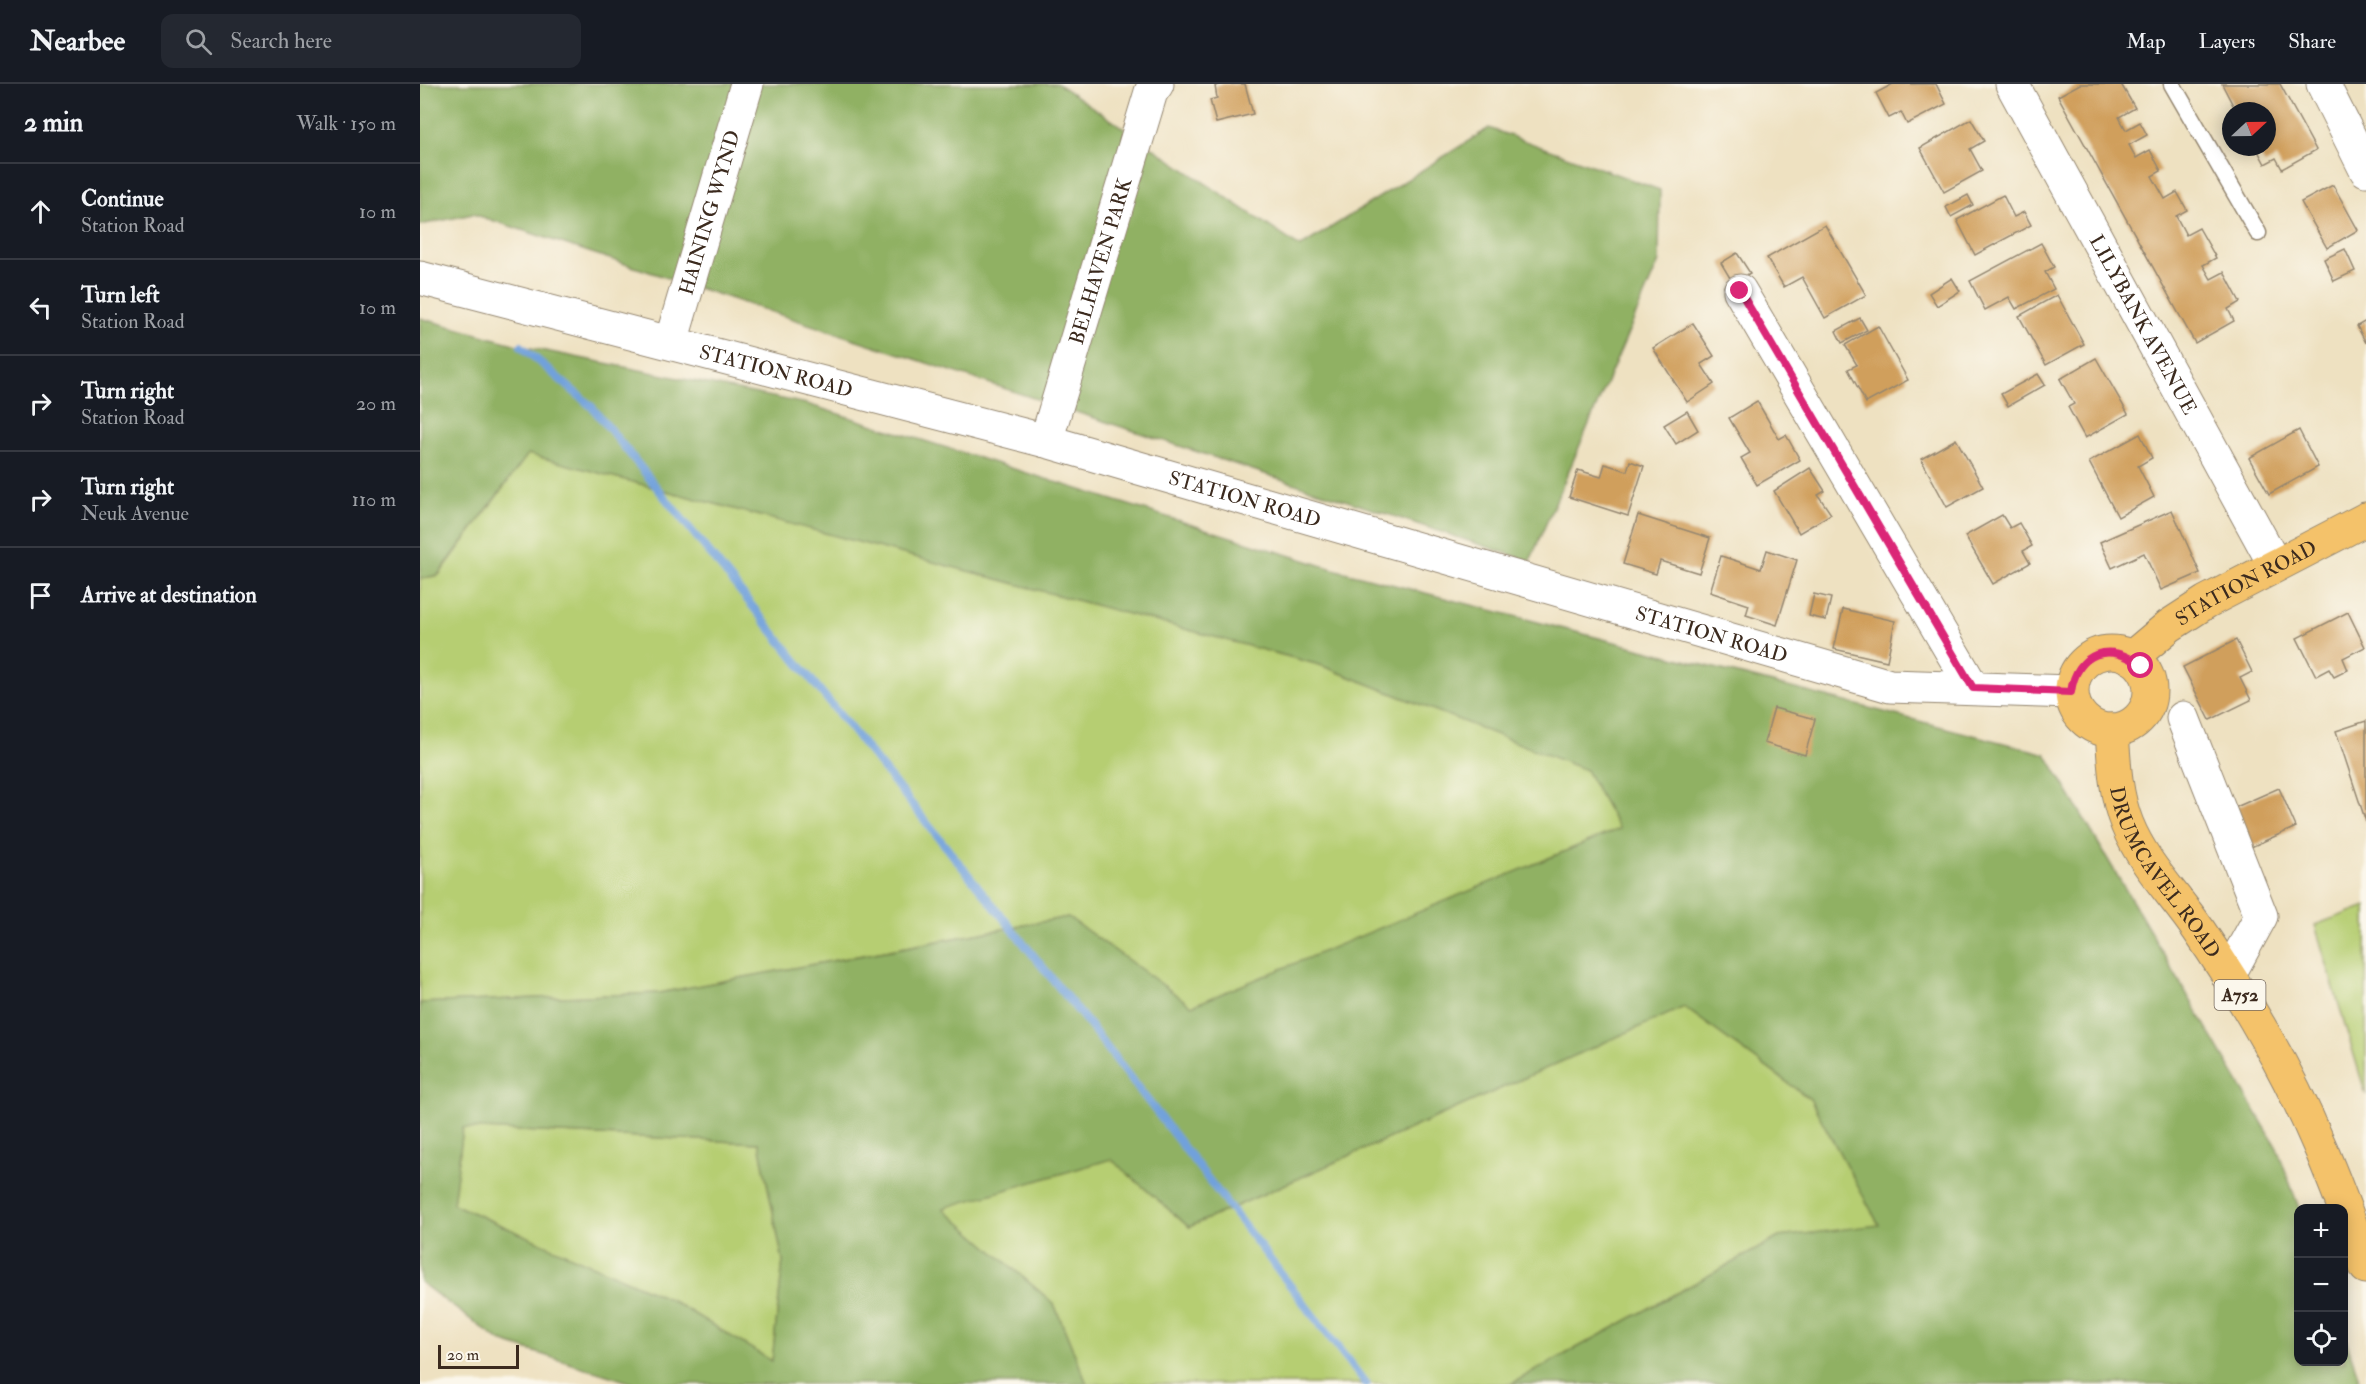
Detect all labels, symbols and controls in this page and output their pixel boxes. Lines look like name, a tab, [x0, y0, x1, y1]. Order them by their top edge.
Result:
search box	[161, 14, 581, 68]
text: Nearbee	[30, 24, 125, 59]
icon: search	[182, 25, 215, 58]
text: Search here	[230, 27, 332, 55]
text: Map	[2126, 28, 2166, 55]
text: Layers	[2199, 28, 2255, 55]
text: Share	[2288, 28, 2336, 55]
north arrow	[2222, 102, 2276, 156]
text: 2 min	[24, 107, 83, 139]
text: Walk · 150 m	[296, 111, 396, 136]
street label: HAINING WYND	[674, 127, 746, 298]
street label: BELHAVEN PARK	[1064, 174, 1138, 347]
text: Continue	[81, 185, 164, 213]
icon: ahead	[24, 195, 57, 228]
text: 10 m	[359, 199, 396, 224]
text: Station Road	[81, 213, 185, 238]
street label: LILYBANK AVENUE	[2084, 230, 2202, 419]
route end	[1726, 277, 1752, 303]
text: Turn left	[81, 281, 160, 309]
icon: left	[24, 291, 57, 324]
text: 10 m	[359, 295, 396, 320]
text: Station Road	[81, 309, 185, 334]
street label: STATION ROAD	[697, 339, 855, 403]
text: Turn right	[81, 377, 174, 405]
icon: right	[24, 387, 57, 420]
text: 20 m	[356, 391, 396, 416]
text: Station Road	[81, 405, 185, 430]
street label: STATION ROAD	[1166, 465, 1324, 533]
text: Turn right	[81, 473, 174, 501]
icon: right	[24, 483, 57, 516]
text: 110 m	[352, 487, 396, 512]
text: Neuk Avenue	[81, 501, 189, 526]
street label: STATION ROAD	[2171, 535, 2321, 632]
icon: arrive	[24, 579, 57, 612]
text: Arrive at destination	[81, 581, 257, 609]
street label: STATION ROAD	[1633, 601, 1791, 669]
route start	[2127, 652, 2153, 678]
street label: DRUMCAVEL ROAD	[2104, 784, 2226, 963]
road number: A752	[2214, 980, 2266, 1010]
map controls	[2294, 1204, 2348, 1366]
button: +	[2294, 1204, 2348, 1258]
button: −	[2294, 1258, 2348, 1312]
button: locate	[2294, 1312, 2348, 1366]
scale bar	[438, 1342, 519, 1370]
text: 20 m	[447, 1345, 479, 1365]

